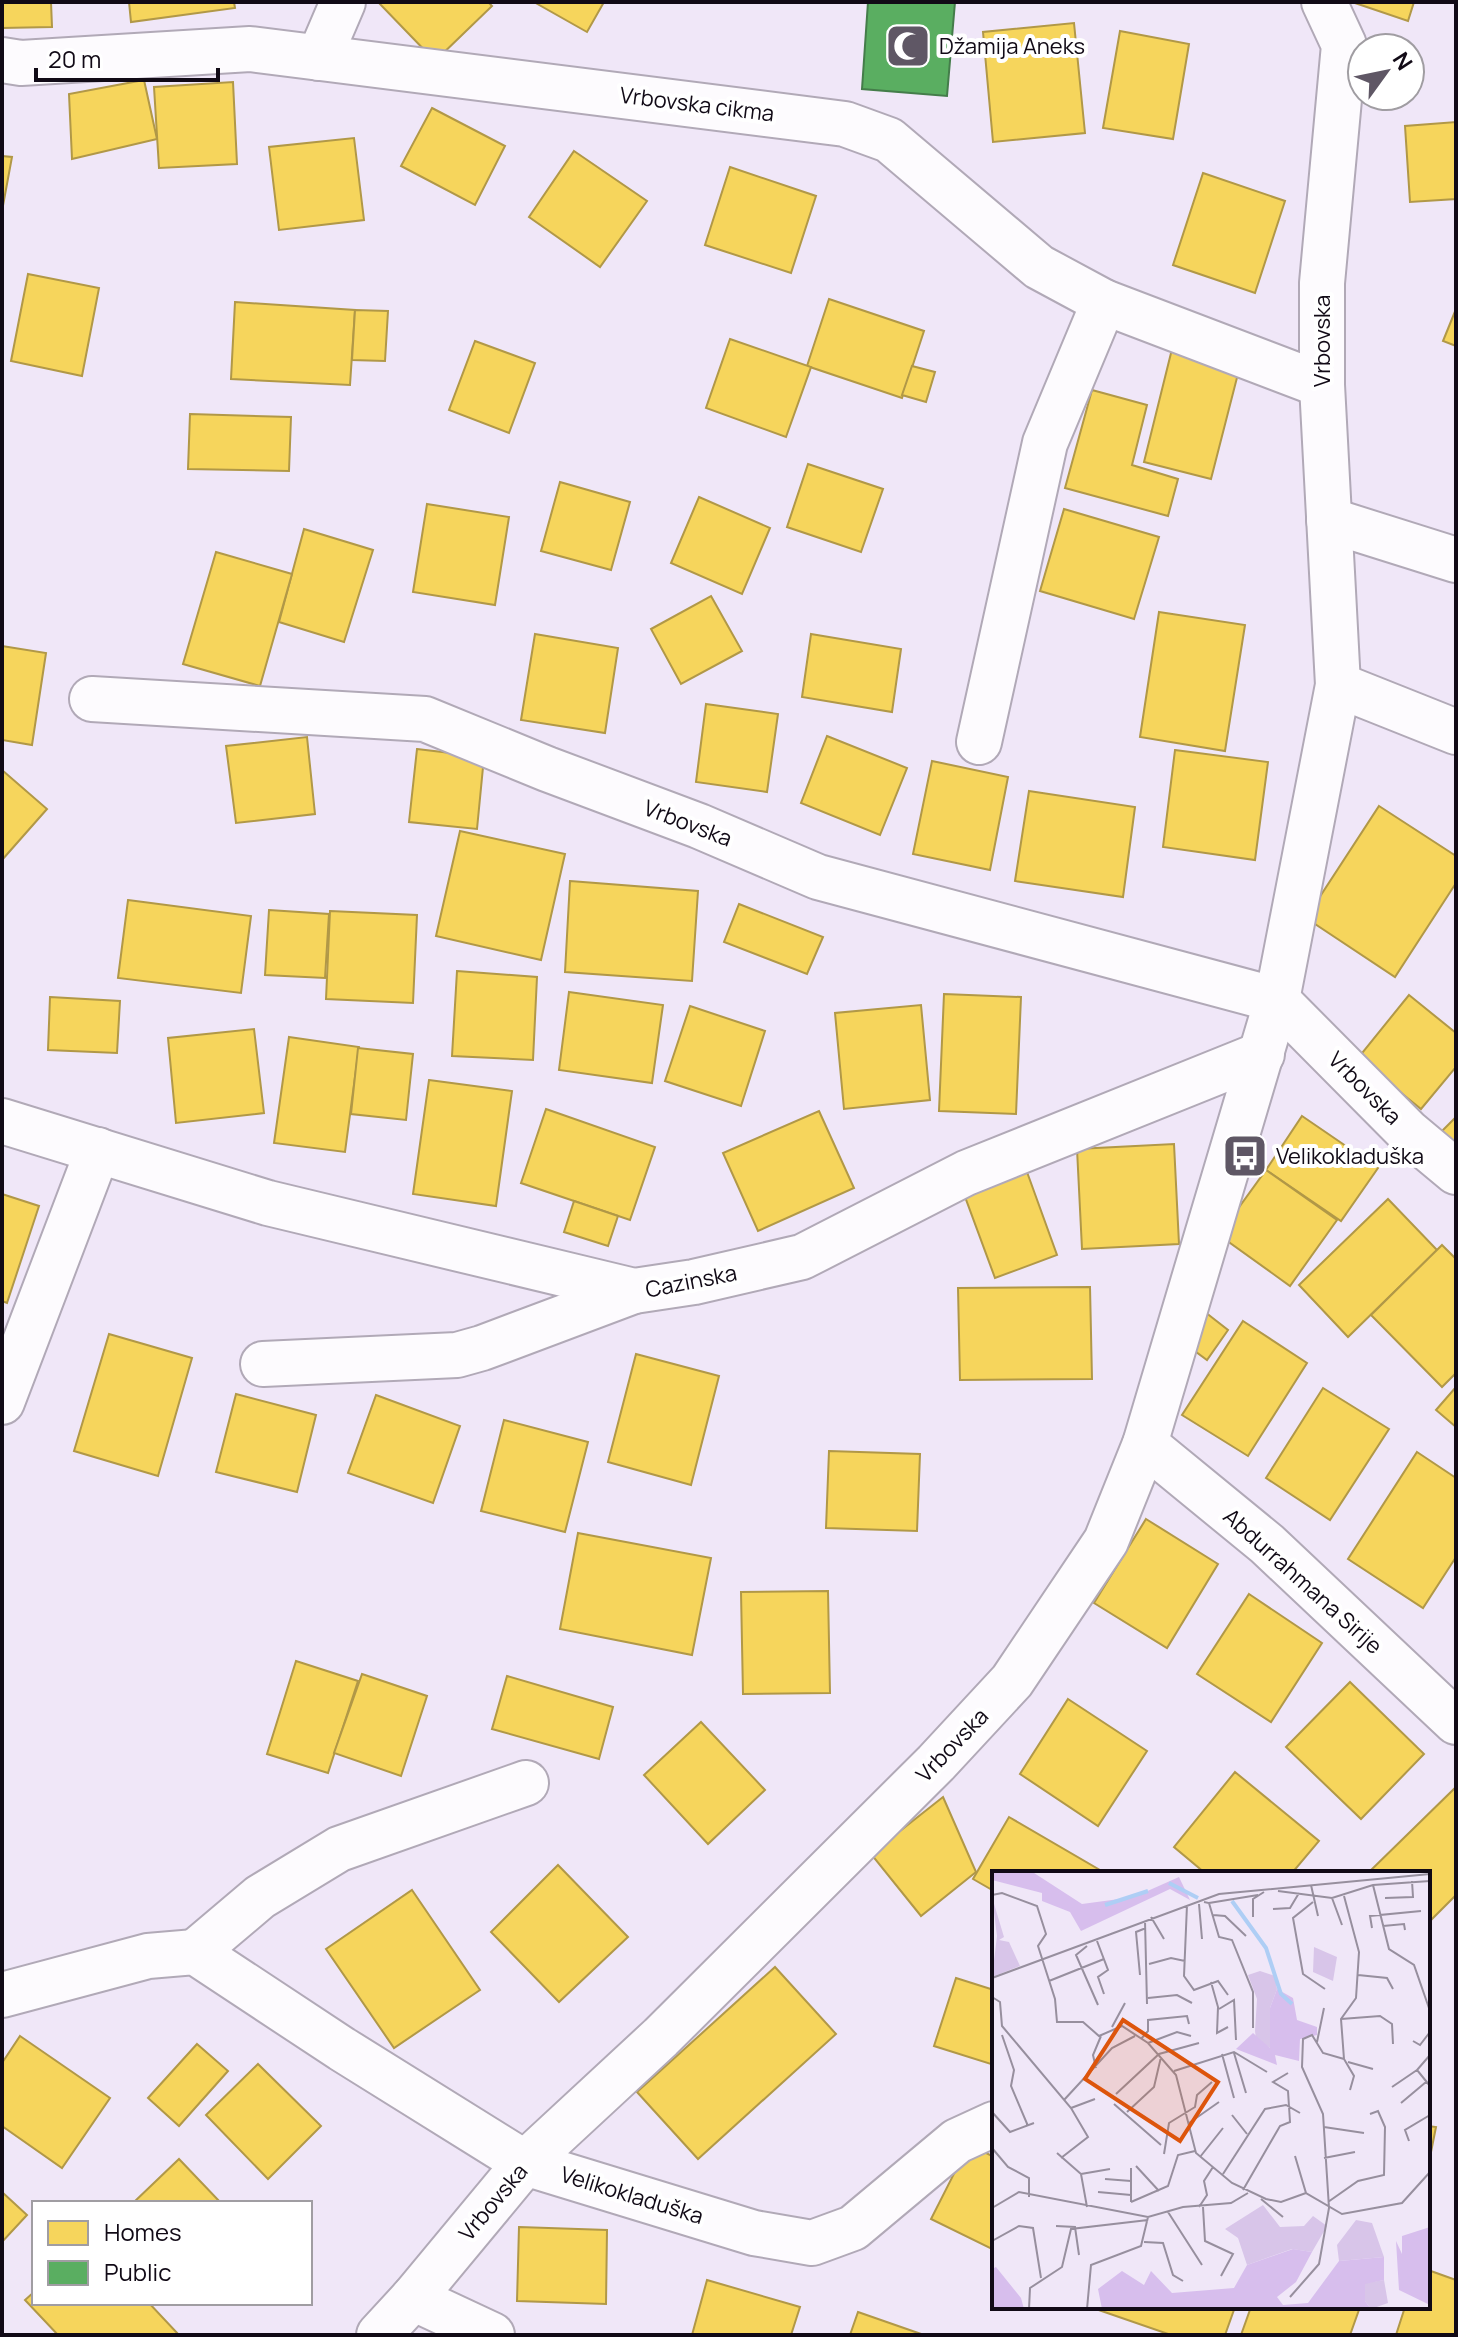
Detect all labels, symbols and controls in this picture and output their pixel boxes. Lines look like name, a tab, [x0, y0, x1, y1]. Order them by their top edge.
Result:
mosque icon: Džamija Aneks	[884, 22, 932, 70]
place label: Džamija Aneks	[939, 31, 1085, 61]
scale bar	[36, 32, 218, 82]
north arrow	[1346, 32, 1426, 112]
text: 20 m	[48, 42, 101, 75]
text: N	[1386, 46, 1420, 76]
street label: Vrbovska cikma	[618, 80, 776, 128]
street label: Vrbovska	[1307, 295, 1337, 387]
street label: Vrbovska	[640, 792, 736, 854]
street label: Vrbovska	[1322, 1045, 1408, 1131]
bus stop icon: Velikokladuška	[1221, 1132, 1269, 1180]
place label: Velikokladuška	[1276, 1141, 1424, 1171]
street label: Cazinska	[643, 1257, 739, 1305]
street label: Abdurrahmana Sirije	[1217, 1501, 1389, 1661]
street label: Vrbovska	[909, 1701, 995, 1789]
inset map	[992, 1871, 1430, 2309]
street label: Vrbovska	[452, 2157, 534, 2247]
street label: Velikokladuška	[557, 2159, 707, 2231]
legend	[32, 2201, 312, 2305]
text: Homes	[104, 2215, 182, 2248]
text: Public	[104, 2255, 171, 2288]

